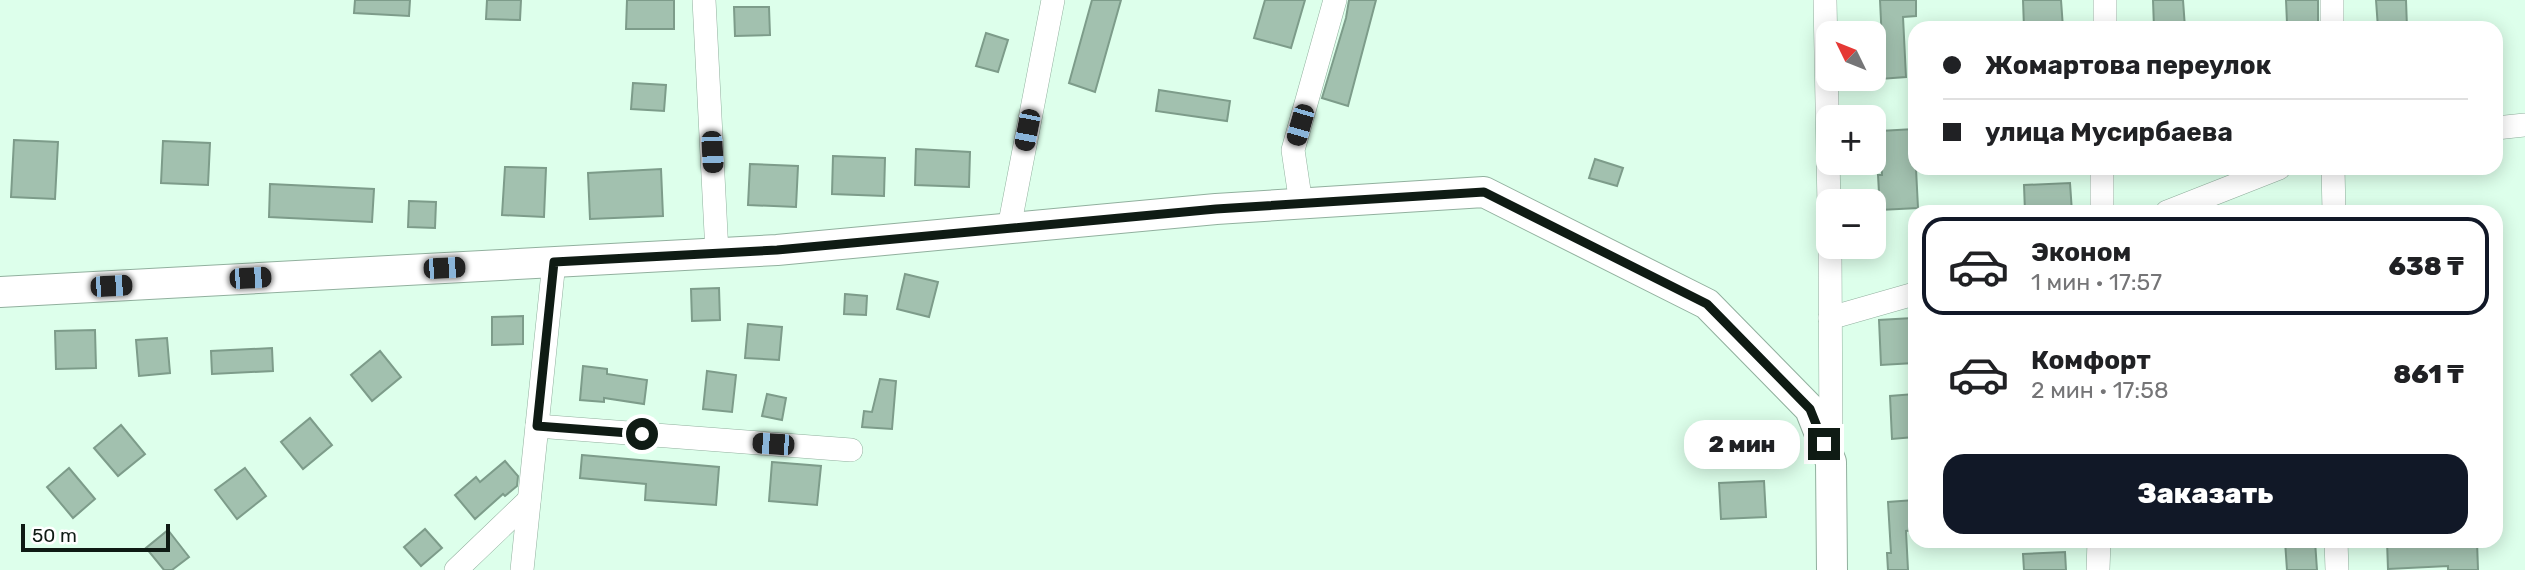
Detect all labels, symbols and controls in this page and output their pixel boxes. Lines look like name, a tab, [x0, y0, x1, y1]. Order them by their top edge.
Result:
north arrow	[1816, 21, 1886, 91]
map controls	[1816, 21, 1886, 259]
text: Жомартова переулок	[1985, 50, 2271, 81]
car	[1285, 102, 1316, 148]
button: +	[1816, 105, 1886, 175]
car	[1013, 107, 1042, 153]
text: улица Мусирбаева	[1985, 117, 2233, 148]
car	[701, 130, 724, 174]
button: −	[1816, 189, 1886, 259]
icon: car	[1947, 235, 2010, 298]
text: Эконом	[2031, 237, 2131, 268]
text: 638 ₸	[2389, 251, 2464, 282]
car	[423, 256, 466, 280]
car	[229, 266, 272, 290]
text: 1 мин · 17:57	[2031, 268, 2162, 296]
car	[90, 274, 133, 298]
icon: car	[1947, 343, 2010, 406]
text: Комфорт	[2031, 345, 2151, 376]
text: 861 ₸	[2393, 359, 2464, 390]
text: 2 мин · 17:58	[2031, 376, 2169, 404]
route start	[626, 418, 658, 450]
callout: 2 мин	[1684, 420, 1800, 468]
route end	[1808, 428, 1840, 460]
text: 2 мин	[1708, 430, 1776, 458]
car	[752, 432, 795, 456]
button: Заказать	[1943, 454, 2468, 534]
scale bar	[21, 521, 170, 553]
text: 50 m	[32, 524, 77, 547]

